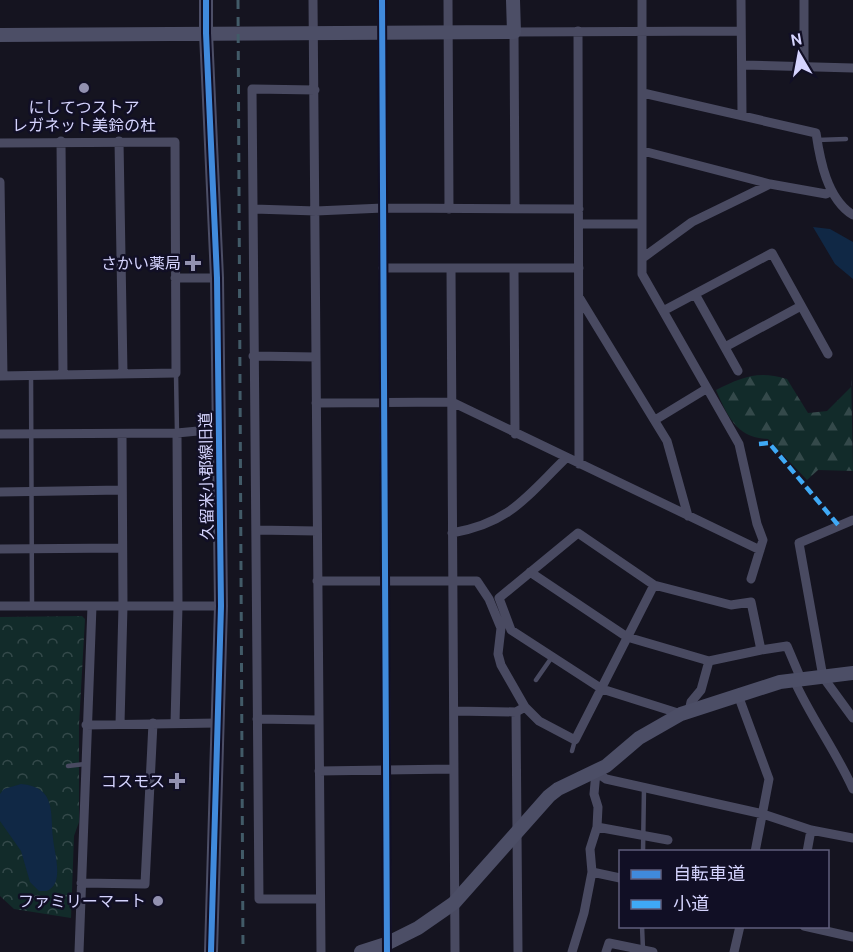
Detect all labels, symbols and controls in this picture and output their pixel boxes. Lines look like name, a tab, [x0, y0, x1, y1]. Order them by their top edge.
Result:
north arrow	[769, 24, 829, 84]
text: N	[789, 29, 804, 50]
marker: にしてつストア レガネット美鈴の杜	[77, 81, 91, 95]
place label: にしてつストア レガネット美鈴の杜	[12, 98, 156, 135]
place label: さかい薬局	[101, 254, 181, 273]
marker: さかい薬局	[186, 256, 200, 270]
street label: 久留米小郡線旧道	[196, 412, 217, 540]
place label: コスモス	[101, 772, 165, 791]
marker: コスモス	[170, 774, 184, 788]
legend	[619, 850, 829, 928]
text: 自転車道	[673, 863, 745, 885]
place label: ファミリーマート	[18, 892, 146, 911]
text: 小道	[673, 893, 709, 915]
marker: ファミリーマート	[151, 894, 165, 908]

